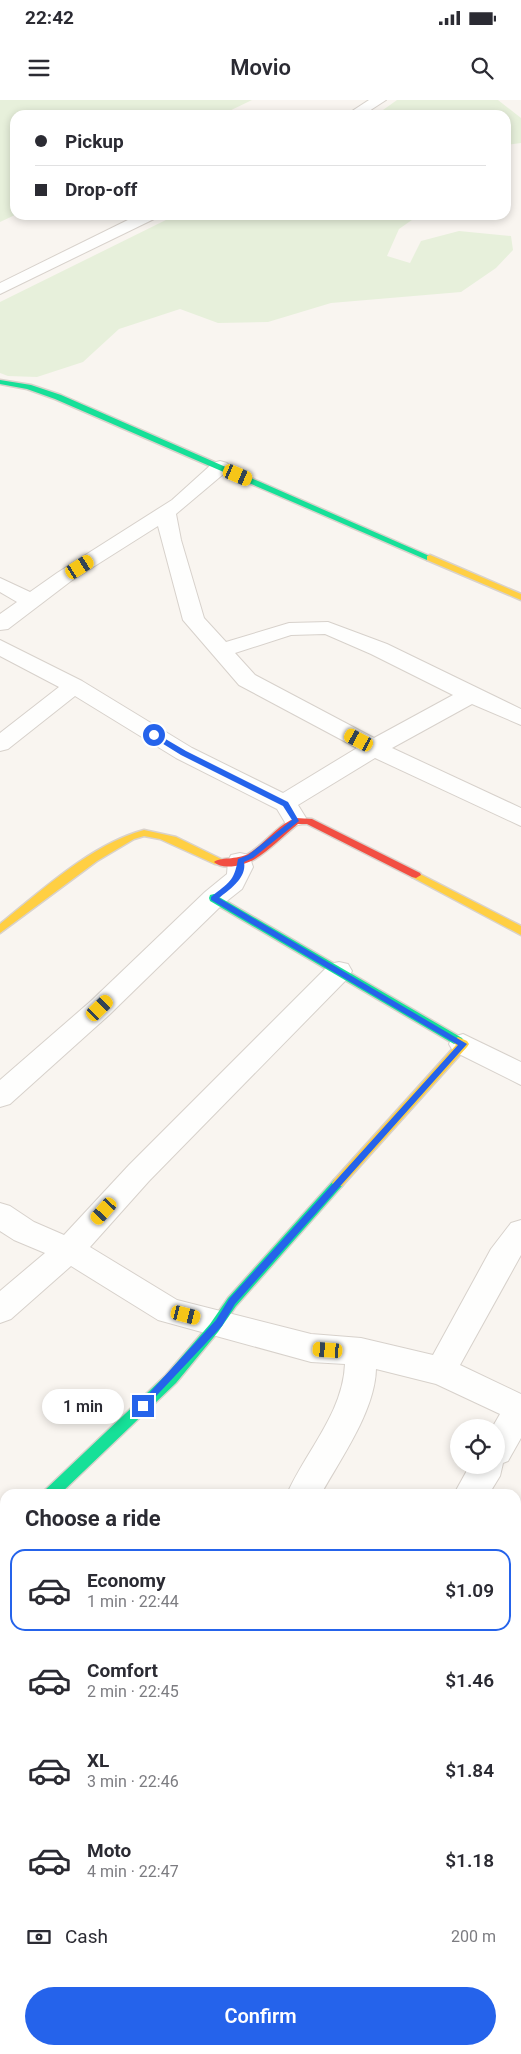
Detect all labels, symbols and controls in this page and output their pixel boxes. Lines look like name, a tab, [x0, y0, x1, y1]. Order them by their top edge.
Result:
text: 22:42	[25, 6, 74, 29]
icon: menu	[25, 54, 53, 82]
icon: search	[468, 54, 496, 82]
text: Movio	[230, 55, 291, 80]
text: Pickup	[65, 130, 124, 153]
text: Drop-off	[65, 178, 137, 201]
car	[221, 462, 254, 488]
car	[63, 553, 96, 581]
route start	[143, 724, 165, 746]
car	[342, 726, 375, 754]
car	[83, 992, 116, 1024]
car	[88, 1195, 119, 1227]
car	[169, 1304, 202, 1326]
car	[312, 1341, 343, 1359]
callout: 1 min	[43, 1388, 126, 1424]
route end	[132, 1395, 154, 1417]
text: 1 min	[63, 1397, 103, 1416]
map controls	[450, 1419, 505, 1474]
button: locate	[450, 1419, 505, 1474]
text: Choose a ride	[25, 1506, 161, 1531]
icon: car	[27, 1568, 72, 1613]
text: Economy	[87, 1569, 166, 1592]
text: $1.09	[445, 1579, 494, 1602]
text: 1 min · 22:44	[87, 1592, 179, 1611]
icon: car	[27, 1658, 72, 1703]
text: Comfort	[87, 1659, 158, 1682]
text: $1.46	[445, 1669, 494, 1692]
text: 2 min · 22:45	[87, 1682, 179, 1701]
icon: car	[27, 1748, 72, 1793]
text: XL	[87, 1749, 109, 1772]
text: $1.84	[445, 1759, 494, 1782]
text: 3 min · 22:46	[87, 1772, 179, 1791]
icon: car	[27, 1838, 72, 1883]
text: Moto	[87, 1839, 131, 1862]
text: $1.18	[445, 1849, 494, 1872]
text: 4 min · 22:47	[87, 1862, 179, 1881]
icon: cash	[25, 1923, 53, 1951]
text: Cash	[65, 1925, 108, 1948]
text: 200 m	[451, 1927, 496, 1946]
button: Confirm	[25, 1987, 496, 2045]

